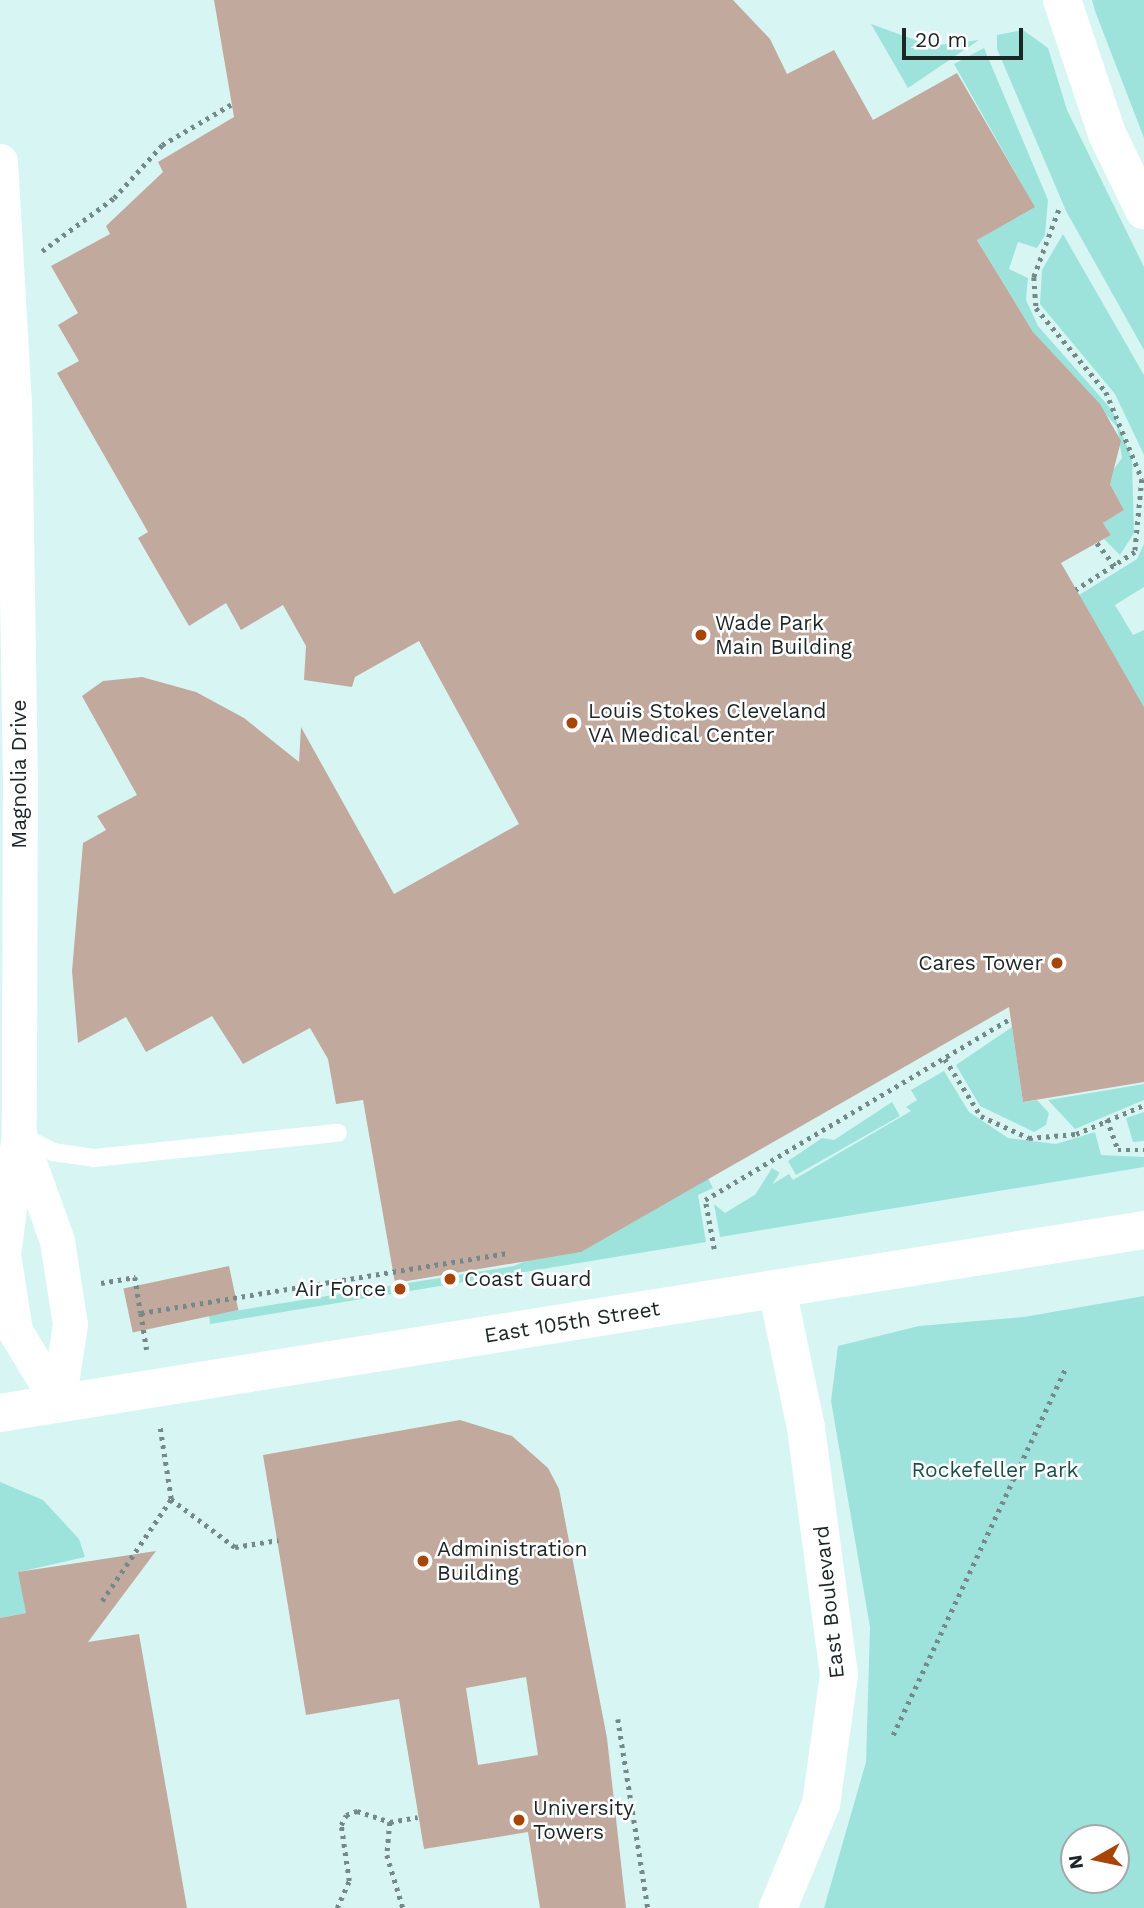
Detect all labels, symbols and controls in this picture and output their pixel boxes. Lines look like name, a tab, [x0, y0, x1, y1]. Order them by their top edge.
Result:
scale bar	[906, 14, 1027, 58]
text: 20 m	[915, 27, 967, 52]
place label: Wade Park Main Building	[715, 610, 852, 660]
marker: Wade Park Main Building	[693, 627, 709, 643]
place label: Louis Stokes Cleveland VA Medical Center	[588, 698, 827, 748]
street label: Magnolia Drive	[6, 699, 32, 849]
marker: Louis Stokes Cleveland VA Medical Center	[562, 713, 582, 733]
place label: Cares Tower	[918, 950, 1043, 976]
marker: Cares Tower	[1049, 955, 1065, 971]
place label: Coast Guard	[464, 1266, 591, 1292]
marker: Coast Guard	[442, 1271, 458, 1287]
place label: Air Force	[294, 1276, 386, 1302]
marker: Air Force	[392, 1281, 408, 1297]
street label: East 105th Street	[482, 1296, 662, 1348]
park label: Rockefeller Park	[911, 1457, 1079, 1483]
street label: East Boulevard	[808, 1524, 850, 1680]
place label: Administration Building	[437, 1536, 588, 1586]
marker: Administration Building	[415, 1553, 431, 1569]
place label: University Towers	[533, 1795, 634, 1845]
marker: University Towers	[511, 1812, 527, 1828]
north arrow	[1060, 1824, 1130, 1894]
text: N	[1063, 1853, 1088, 1871]

